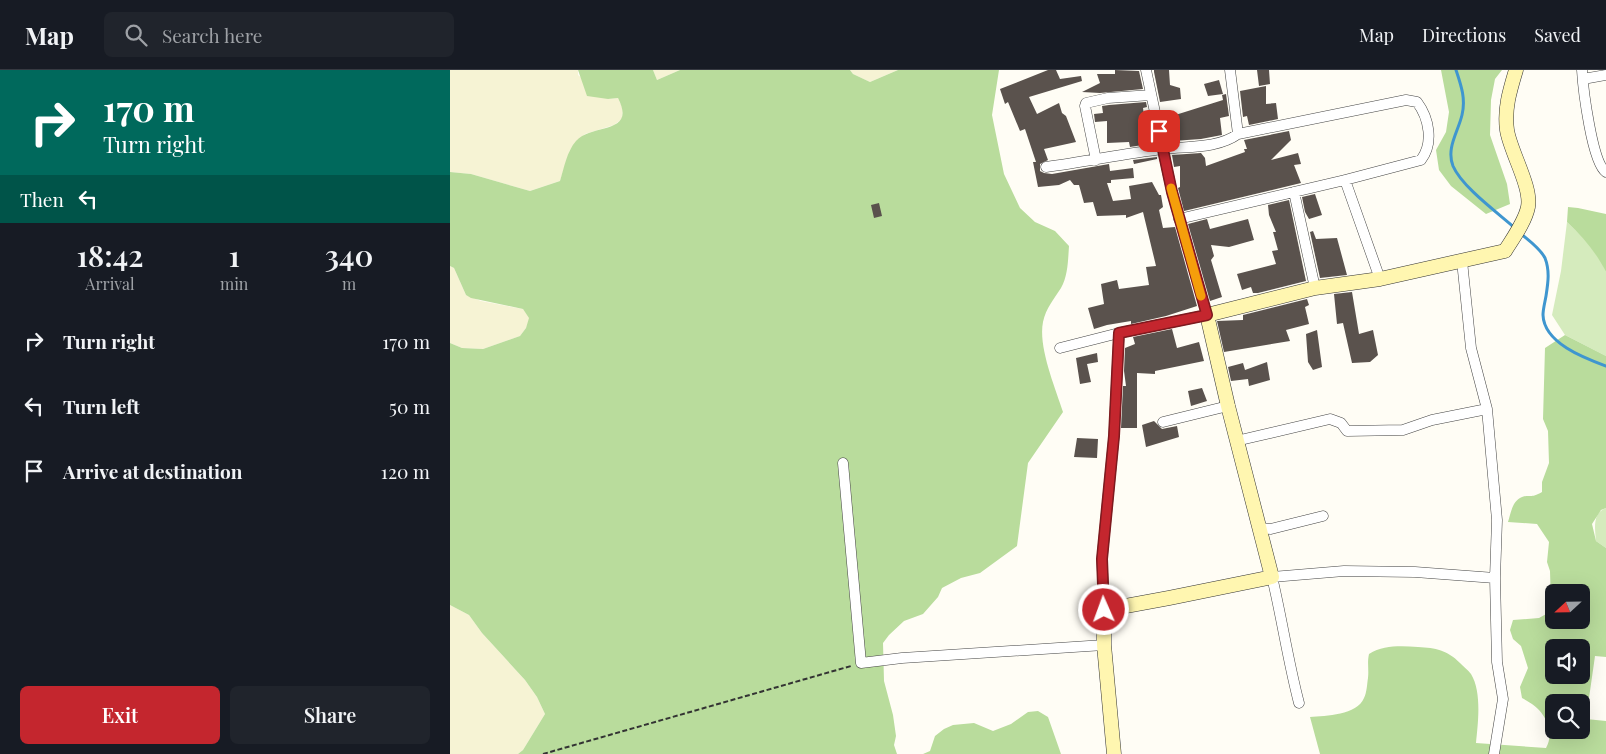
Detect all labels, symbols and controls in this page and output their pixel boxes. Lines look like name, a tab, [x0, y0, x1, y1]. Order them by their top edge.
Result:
search box	[104, 12, 454, 57]
text: Map	[25, 19, 74, 51]
icon: search	[122, 21, 150, 49]
text: Search here	[162, 22, 262, 48]
text: Map	[1359, 23, 1394, 47]
text: Directions	[1422, 23, 1506, 47]
text: Saved	[1534, 23, 1581, 47]
text: 170 m	[103, 84, 195, 131]
icon: right	[20, 90, 85, 155]
pin	[1138, 110, 1180, 152]
icon: arrive	[1145, 117, 1173, 145]
text: Turn right	[103, 129, 205, 159]
icon: left	[74, 185, 102, 213]
text: Then	[20, 186, 64, 212]
text: 18:42	[76, 235, 143, 275]
text: 1	[228, 235, 240, 275]
text: 340	[325, 235, 374, 275]
text: Arrival	[85, 273, 135, 294]
text: min	[220, 273, 248, 294]
text: m	[342, 273, 356, 294]
icon: right	[20, 327, 48, 355]
text: Turn right	[63, 328, 155, 354]
text: 170 m	[382, 328, 430, 354]
icon: left	[20, 392, 48, 420]
text: Turn left	[63, 393, 140, 419]
text: 50 m	[389, 393, 430, 419]
icon: arrive	[20, 457, 48, 485]
text: Arrive at destination	[63, 458, 243, 484]
text: 120 m	[381, 458, 430, 484]
position arrow	[1077, 583, 1129, 635]
north arrow	[1545, 584, 1590, 629]
map controls	[1545, 584, 1590, 739]
button: sound	[1545, 639, 1590, 684]
button: Exit	[20, 686, 220, 744]
button: Share	[230, 686, 430, 744]
button: search	[1545, 694, 1590, 739]

